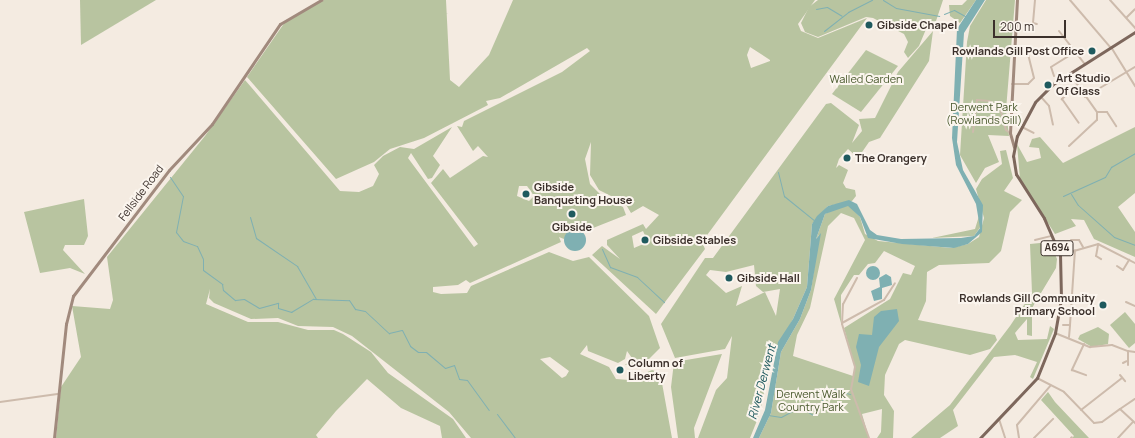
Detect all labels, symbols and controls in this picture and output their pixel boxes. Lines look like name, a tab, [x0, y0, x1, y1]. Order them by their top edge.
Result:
scale bar	[995, 12, 1068, 38]
place label: Gibside Chapel	[877, 18, 957, 32]
text: 200 m	[1000, 18, 1034, 35]
marker: Gibside Chapel	[864, 20, 874, 30]
place label: Rowlands Gill Post Office	[952, 44, 1084, 58]
marker: Rowlands Gill Post Office	[1087, 46, 1097, 56]
park label: Walled Garden	[829, 72, 903, 86]
place label: Art Studio Of Glass	[1056, 72, 1110, 98]
marker: Art Studio Of Glass	[1043, 80, 1053, 90]
park label: Derwent Park (Rowlands Gill)	[946, 101, 1022, 127]
place label: The Orangery	[855, 151, 927, 165]
marker: The Orangery	[842, 153, 852, 163]
street label: Fellside Road	[116, 162, 166, 224]
place label: Gibside Banqueting House	[534, 181, 632, 207]
marker: Gibside Banqueting House	[521, 189, 531, 199]
marker: Gibside	[567, 209, 577, 219]
place label: Gibside	[552, 220, 592, 234]
place label: Gibside Stables	[653, 233, 736, 247]
marker: Gibside Stables	[640, 235, 650, 245]
road number: A694	[1040, 240, 1074, 256]
place label: Gibside Hall	[737, 271, 800, 285]
marker: Gibside Hall	[724, 273, 734, 283]
place label: Rowlands Gill Community Primary School	[959, 292, 1095, 318]
marker: Rowlands Gill Community Primary School	[1098, 300, 1108, 310]
water label: River Derwent	[745, 343, 779, 421]
place label: Column of Liberty	[628, 357, 683, 383]
marker: Column of Liberty	[615, 365, 625, 375]
park label: Derwent Walk Country Park	[776, 388, 846, 414]

